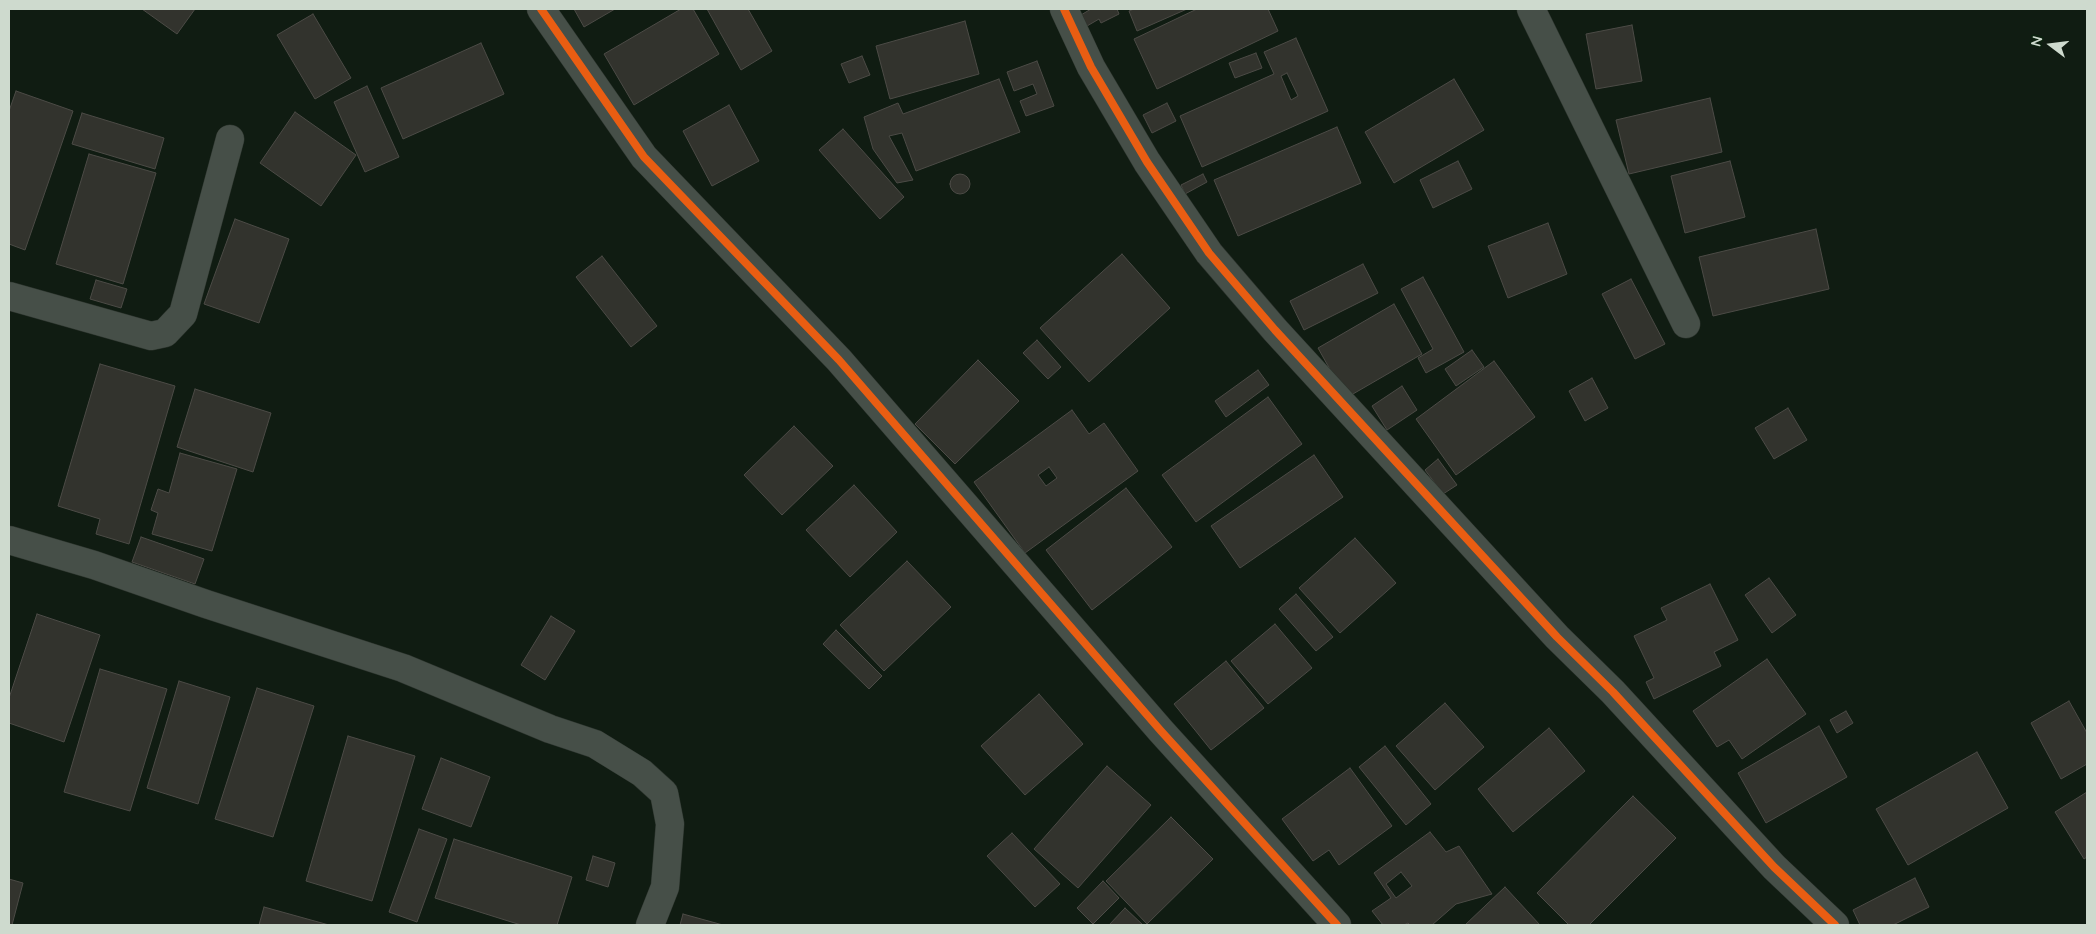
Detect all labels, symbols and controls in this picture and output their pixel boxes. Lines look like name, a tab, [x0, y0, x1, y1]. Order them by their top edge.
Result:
north arrow	[2026, 20, 2076, 70]
text: N	[2026, 34, 2047, 48]

